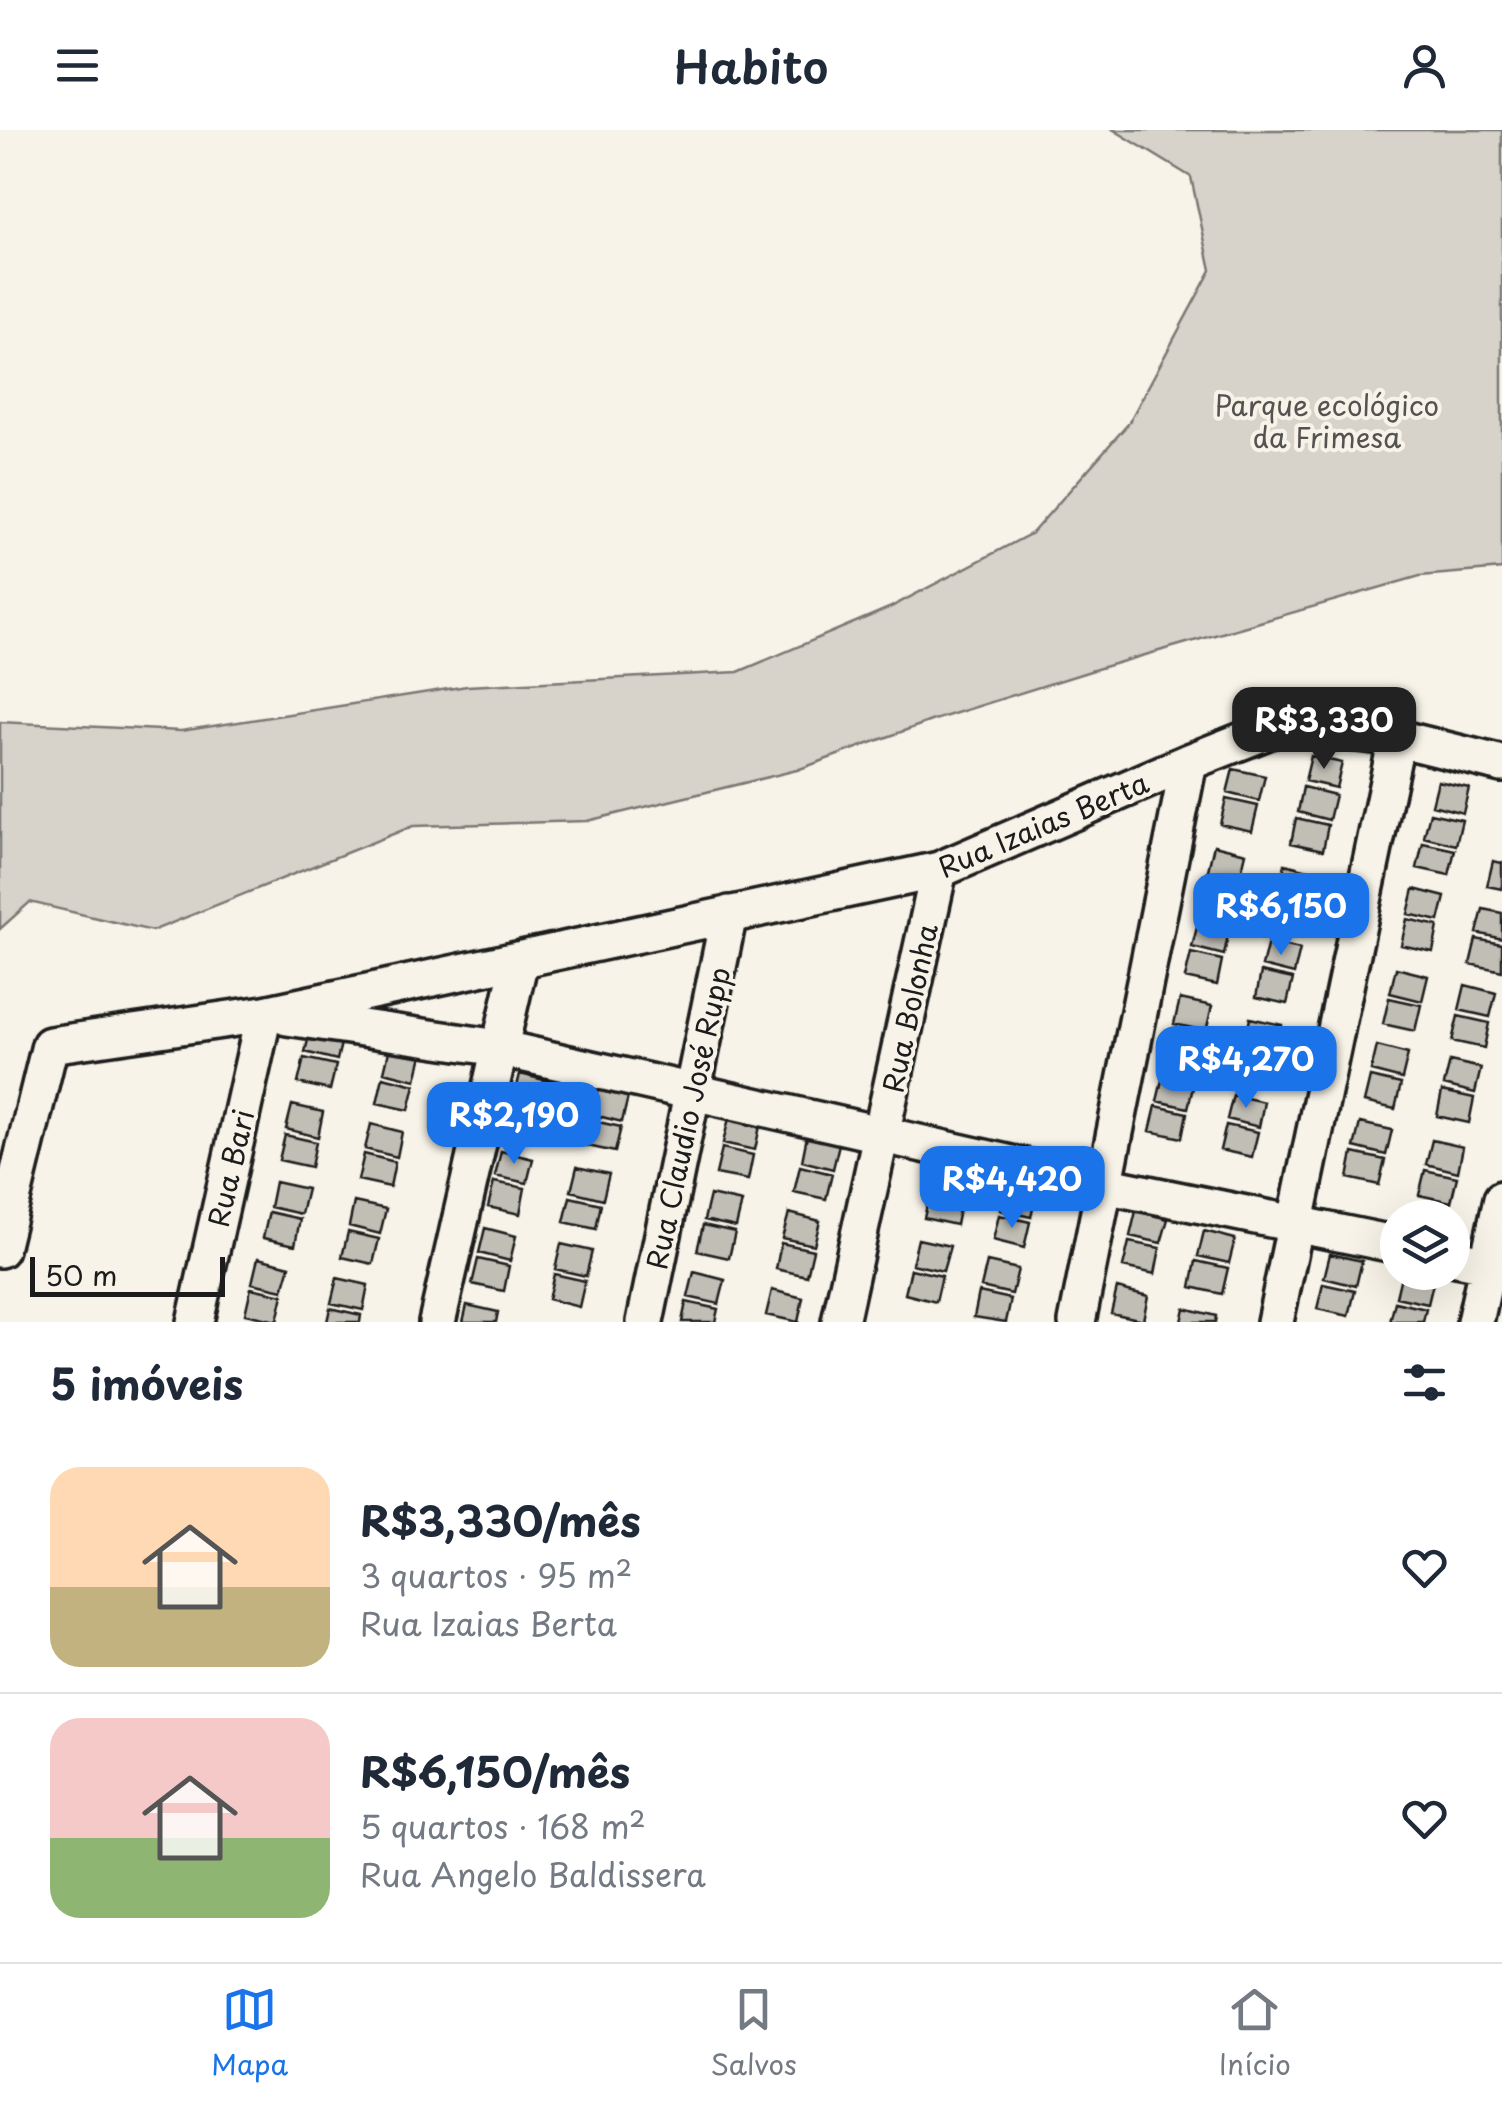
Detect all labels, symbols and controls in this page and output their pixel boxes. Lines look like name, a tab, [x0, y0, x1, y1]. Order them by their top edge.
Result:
text: Habito	[674, 31, 828, 99]
icon: menu	[50, 38, 105, 93]
icon: person	[1397, 38, 1452, 93]
park label: Parque ecológico da Frimesa	[1215, 383, 1439, 458]
pin: R$3,330	[1232, 687, 1416, 772]
text: R$3,330	[1254, 695, 1394, 743]
street label: Rua Izaias Berta	[931, 760, 1155, 888]
pin: R$6,150	[1189, 873, 1373, 958]
text: R$6,150	[1215, 881, 1347, 929]
street label: Rua Bolonha	[870, 919, 948, 1096]
street label: Rua Claudio José Rupp	[634, 963, 740, 1273]
pin: R$4,270	[1154, 1026, 1338, 1111]
text: R$4,270	[1178, 1034, 1314, 1082]
pin: R$2,190	[422, 1082, 606, 1167]
text: R$2,190	[449, 1090, 579, 1138]
street label: Rua Bari	[196, 1105, 264, 1231]
pin: R$4,420	[920, 1146, 1104, 1231]
text: R$4,420	[942, 1154, 1082, 1202]
map controls	[1380, 1200, 1470, 1290]
button: layers	[1380, 1200, 1470, 1290]
scale bar	[30, 1252, 225, 1296]
text: 50 m	[45, 1253, 118, 1296]
text: 5 imóveis	[50, 1351, 243, 1414]
icon: filters	[1397, 1355, 1452, 1410]
text: R$3,330/mês	[360, 1488, 641, 1551]
icon: home	[130, 1507, 250, 1627]
icon: heart	[1397, 1540, 1452, 1595]
text: 3 quartos · 95 m²	[360, 1551, 632, 1599]
text: Rua Izaias Berta	[360, 1599, 617, 1647]
text: R$6,150/mês	[360, 1739, 630, 1802]
icon: home	[130, 1758, 250, 1878]
icon: heart	[1397, 1791, 1452, 1846]
text: 5 quartos · 168 m²	[360, 1802, 646, 1850]
text: Rua Angelo Baldissera	[360, 1850, 706, 1898]
tab: Mapa	[211, 1982, 288, 2085]
tab: Salvos	[710, 1982, 797, 2085]
tab: Início	[1219, 1982, 1291, 2085]

